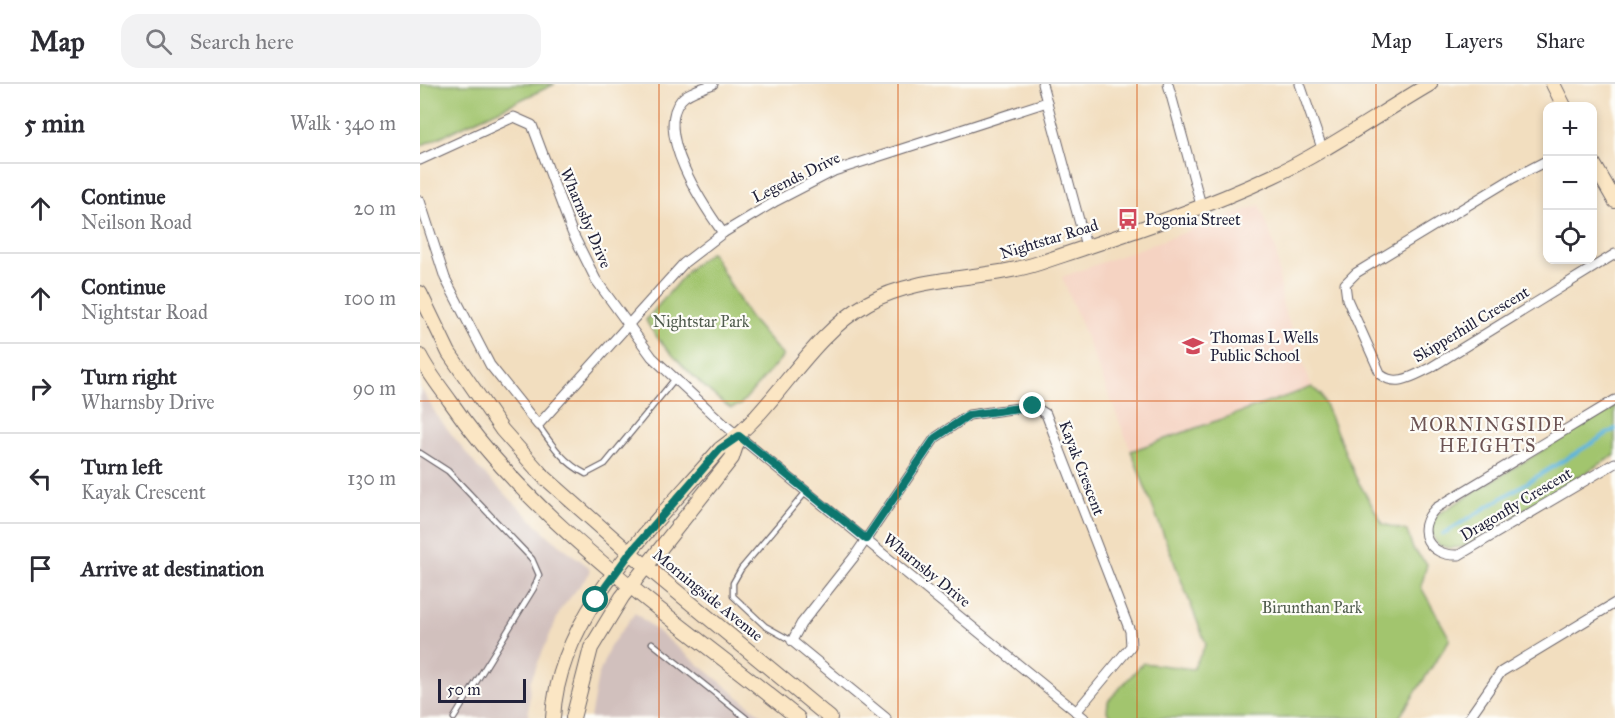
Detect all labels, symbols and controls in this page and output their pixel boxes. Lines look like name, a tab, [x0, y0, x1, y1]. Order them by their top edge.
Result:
search box	[121, 14, 541, 68]
text: Map	[30, 24, 85, 59]
icon: search	[142, 25, 175, 58]
text: Search here	[190, 28, 294, 55]
text: Map	[1371, 28, 1412, 54]
text: Layers	[1445, 28, 1503, 54]
text: Share	[1536, 28, 1585, 54]
map controls	[1543, 102, 1597, 264]
button: +	[1543, 102, 1597, 156]
text: 5 min	[24, 107, 85, 139]
text: Walk · 340 m	[290, 111, 396, 135]
street label: Legends Drive	[749, 147, 844, 207]
button: −	[1543, 156, 1597, 210]
street label: Wharnsby Drive	[556, 165, 616, 271]
text: Continue	[81, 183, 166, 210]
icon: ahead	[24, 192, 57, 225]
text: 20 m	[353, 196, 396, 220]
bus stop icon: Pogonia Street	[1116, 207, 1140, 231]
text: Neilson Road	[81, 210, 192, 234]
place label: Pogonia Street	[1145, 210, 1241, 230]
button: locate	[1543, 210, 1597, 264]
street label: Nightstar Road	[998, 215, 1101, 264]
text: Continue	[81, 273, 166, 300]
icon: ahead	[24, 282, 57, 315]
street label: Skipperhill Crescent	[1410, 282, 1533, 366]
text: 100 m	[344, 286, 396, 310]
text: Nightstar Road	[81, 300, 208, 324]
park label: Nightstar Park	[653, 312, 750, 332]
place label: Thomas L Wells Public School	[1210, 328, 1319, 365]
school or university icon: Thomas L Wells Public School	[1181, 334, 1205, 358]
text: Turn right	[81, 363, 177, 390]
icon: right	[24, 372, 57, 405]
text: 90 m	[353, 376, 396, 400]
text: Wharnsby Drive	[81, 390, 215, 414]
route end	[1019, 392, 1045, 418]
district label: MORNINGSIDE HEIGHTS	[1409, 414, 1567, 457]
street label: Kayak Crescent	[1055, 418, 1109, 518]
text: Turn left	[81, 453, 163, 480]
icon: left	[24, 462, 57, 495]
street label: Dragonfly Crescent	[1457, 463, 1576, 546]
text: 130 m	[347, 466, 396, 490]
text: Kayak Crescent	[81, 480, 206, 504]
street label: Wharnsby Drive	[879, 529, 975, 611]
street label: Morningside Avenue	[649, 545, 767, 646]
icon: arrive	[24, 552, 57, 585]
text: Arrive at destination	[81, 555, 264, 582]
route start	[582, 586, 608, 612]
park label: Birunthan Park	[1262, 598, 1363, 617]
scale bar	[438, 676, 526, 704]
text: 50 m	[447, 680, 481, 699]

